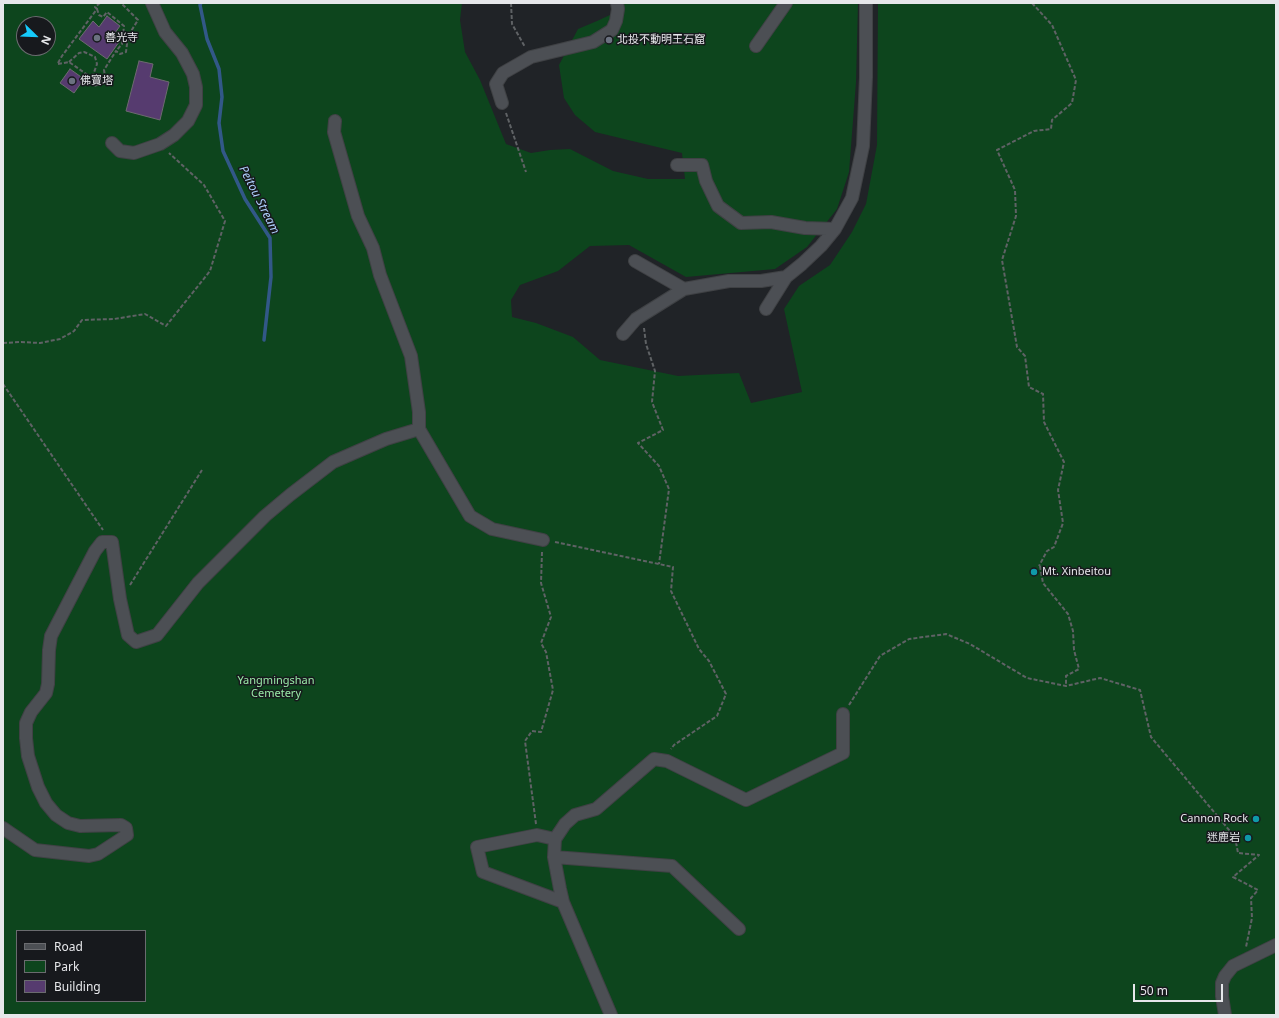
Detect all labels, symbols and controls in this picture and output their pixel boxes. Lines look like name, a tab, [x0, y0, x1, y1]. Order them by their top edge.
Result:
north arrow	[16, 16, 56, 56]
place label: 善光寺	[105, 31, 138, 45]
text: N	[38, 33, 55, 48]
marker: 善光寺	[92, 33, 102, 43]
place label: 北投不動明王石窟	[617, 33, 705, 47]
marker: 北投不動明王石窟	[604, 35, 614, 45]
place label: 佛寶塔	[80, 74, 113, 88]
marker: 佛寶塔	[67, 76, 77, 86]
water label: Peitou Stream	[236, 164, 282, 236]
place label: Mt. Xinbeitou	[1042, 565, 1111, 579]
marker: Mt. Xinbeitou	[1029, 567, 1039, 577]
park label: Yangmingshan Cemetery	[237, 674, 315, 700]
place label: Cannon Rock	[1180, 812, 1248, 826]
marker: Cannon Rock	[1251, 814, 1261, 824]
place label: 迷鹿岩	[1207, 831, 1240, 845]
marker: 迷鹿岩	[1243, 833, 1253, 843]
legend	[16, 930, 146, 1002]
text: Road	[54, 938, 83, 955]
text: Park	[54, 958, 79, 975]
scale bar	[1135, 976, 1225, 1002]
text: Building	[54, 978, 101, 995]
text: 50 m	[1140, 982, 1168, 999]

